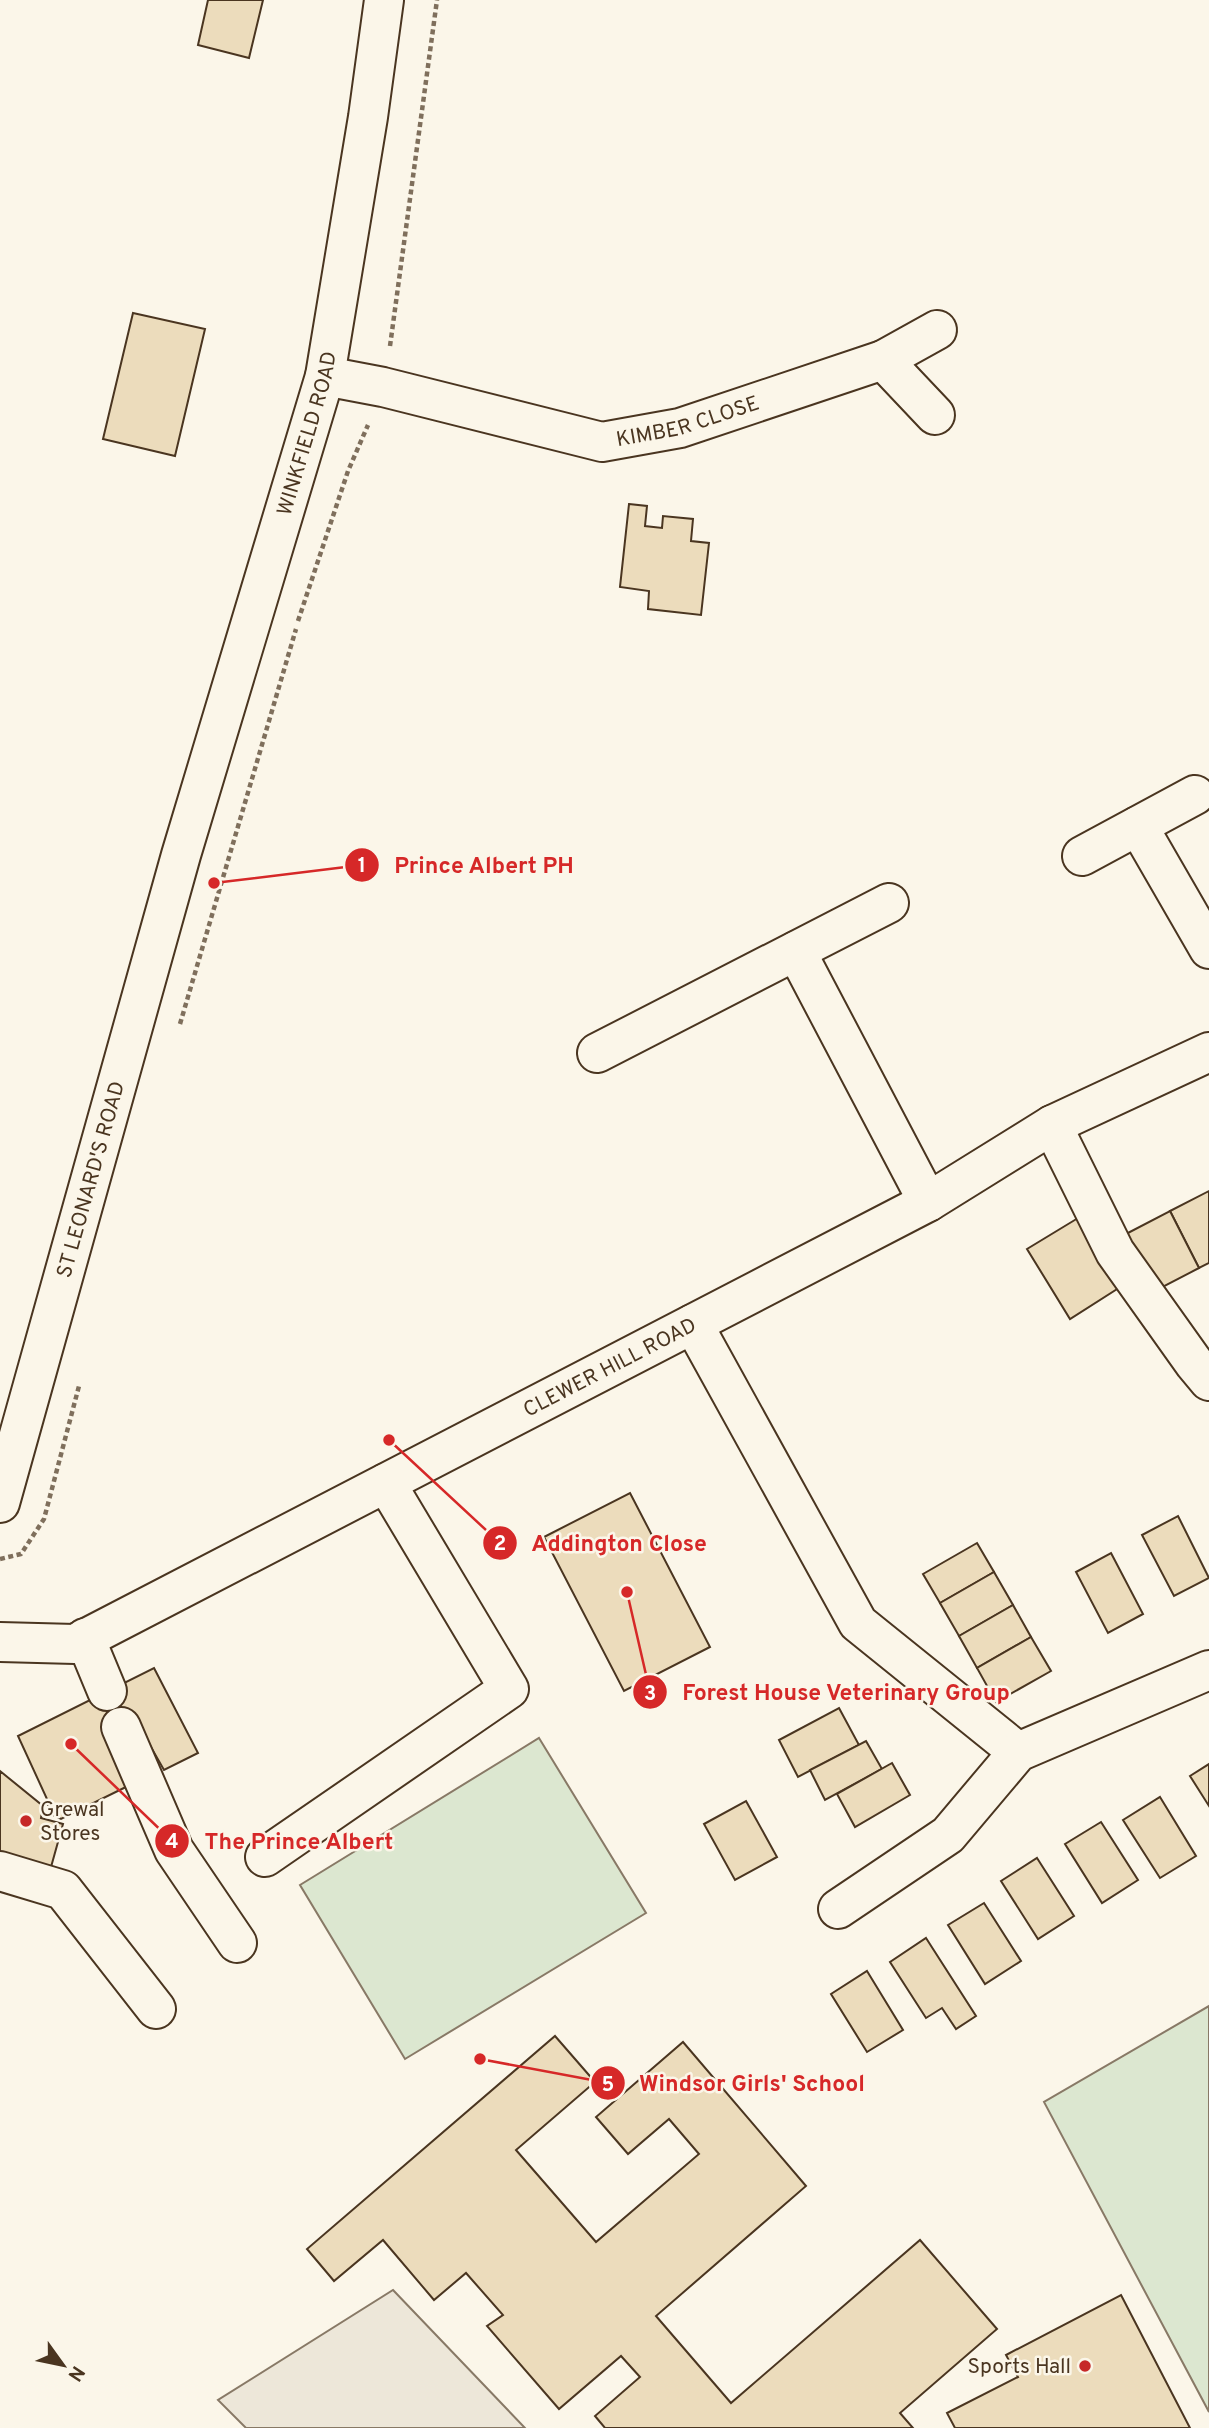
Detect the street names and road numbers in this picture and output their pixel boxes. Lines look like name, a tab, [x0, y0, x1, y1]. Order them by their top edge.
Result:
street label: WINKFIELD ROAD	[272, 350, 344, 519]
street label: KIMBER CLOSE	[614, 390, 763, 454]
street label: ST LEONARD'S ROAD	[52, 1078, 132, 1281]
street label: CLEWER HILL ROAD	[519, 1312, 701, 1424]

